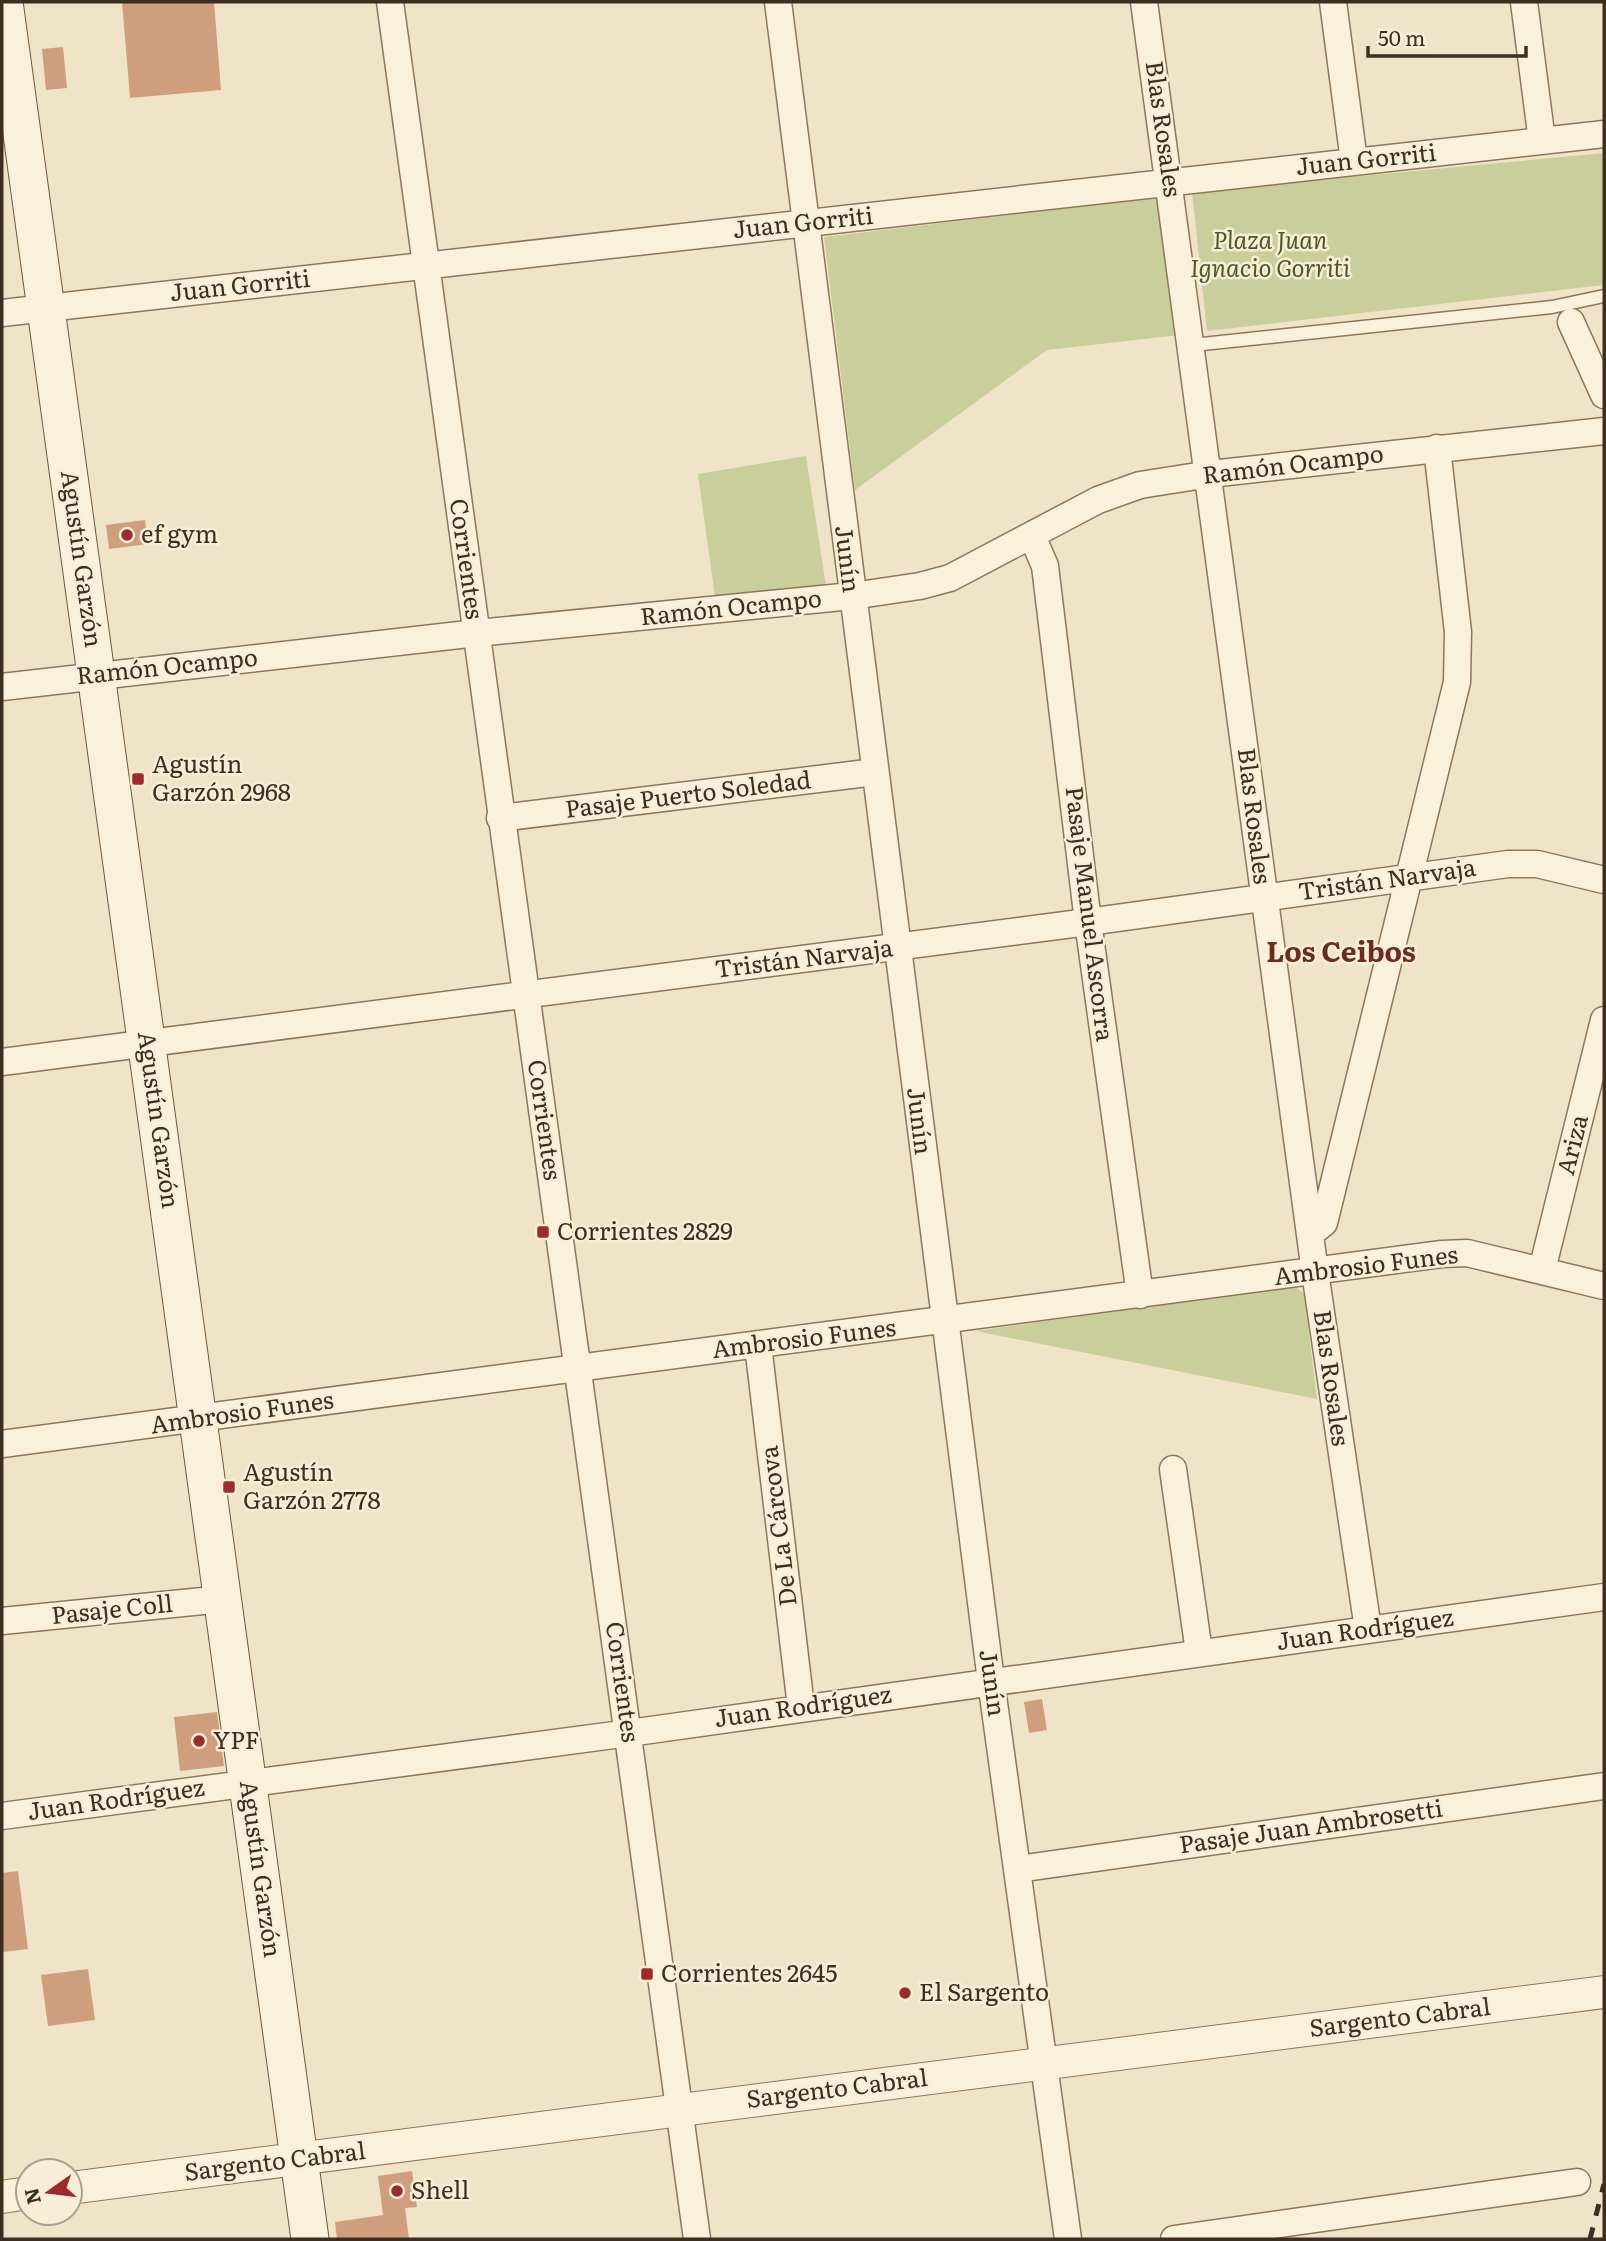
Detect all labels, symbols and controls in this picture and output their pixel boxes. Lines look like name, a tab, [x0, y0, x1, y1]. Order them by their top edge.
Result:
scale bar	[1368, 14, 1526, 58]
text: 50 m	[1378, 21, 1425, 52]
street label: Blas Rosales	[1139, 58, 1192, 199]
street label: Juan Gorriti	[1294, 133, 1438, 182]
street label: Juan Gorriti	[731, 196, 875, 245]
park label: Plaza Juan Ignacio Gorriti	[1190, 221, 1350, 284]
street label: Juan Gorriti	[168, 259, 312, 308]
street label: Ramón Ocampo	[1200, 434, 1385, 491]
street label: Agustín Garzón	[54, 468, 113, 650]
street label: Corrientes	[443, 496, 494, 621]
place label: ef gym	[141, 515, 218, 550]
street label: Junín	[828, 523, 871, 594]
marker: ef gym	[119, 527, 135, 543]
street label: Ramón Ocampo	[638, 579, 823, 632]
street label: Ramón Ocampo	[74, 638, 259, 691]
place label: Agustín Garzón 2968	[152, 745, 291, 808]
street label: Blas Rosales	[1231, 746, 1282, 886]
street label: Pasaje Puerto Soledad	[563, 760, 813, 825]
marker: Agustín Garzón 2968	[130, 771, 146, 787]
street label: Pasaje Manuel Ascorra	[1058, 784, 1125, 1043]
street label: Tristán Narvaja	[1295, 848, 1478, 907]
street label: Tristán Narvaja	[713, 928, 895, 985]
district label: Los Ceibos	[1266, 929, 1416, 971]
street label: Agustín Garzón	[131, 1029, 190, 1211]
street label: Corrientes	[521, 1057, 572, 1182]
street label: Junín	[900, 1085, 943, 1156]
street label: Ariza	[1546, 1110, 1595, 1178]
place label: Corrientes 2829	[557, 1212, 733, 1247]
marker: Corrientes 2829	[535, 1224, 551, 1240]
street label: Ambrosio Funes	[1272, 1235, 1460, 1292]
street label: Blas Rosales	[1307, 1307, 1360, 1448]
street label: Ambrosio Funes	[710, 1308, 898, 1365]
street label: Ambrosio Funes	[148, 1380, 336, 1441]
street label: De La Cárcova	[749, 1444, 804, 1609]
place label: Agustín Garzón 2778	[243, 1453, 381, 1516]
marker: Agustín Garzón 2778	[221, 1479, 237, 1495]
street label: Pasaje Coll	[49, 1584, 174, 1631]
street label: Juan Rodríguez	[1274, 1598, 1456, 1657]
street label: Corrientes	[599, 1619, 650, 1744]
street label: Junín	[972, 1647, 1017, 1719]
street label: Juan Rodríguez	[712, 1675, 894, 1734]
place label: YPF	[213, 1721, 259, 1756]
marker: YPF	[191, 1733, 207, 1749]
street label: Juan Rodríguez	[25, 1768, 207, 1827]
street label: Agustín Garzón	[233, 1778, 292, 1960]
street label: Pasaje Juan Ambrosetti	[1177, 1789, 1445, 1860]
place label: Corrientes 2645	[661, 1954, 837, 1989]
marker: Corrientes 2645	[639, 1966, 655, 1982]
place label: El Sargento	[919, 1973, 1049, 2008]
marker: El Sargento	[897, 1985, 913, 2001]
street label: Sargento Cabral	[1307, 1987, 1492, 2044]
street label: Sargento Cabral	[744, 2058, 929, 2115]
street label: Sargento Cabral	[182, 2131, 367, 2188]
north arrow	[14, 2157, 84, 2227]
place label: Shell	[411, 2171, 469, 2206]
marker: Shell	[389, 2183, 405, 2199]
text: N	[16, 2185, 47, 2207]

